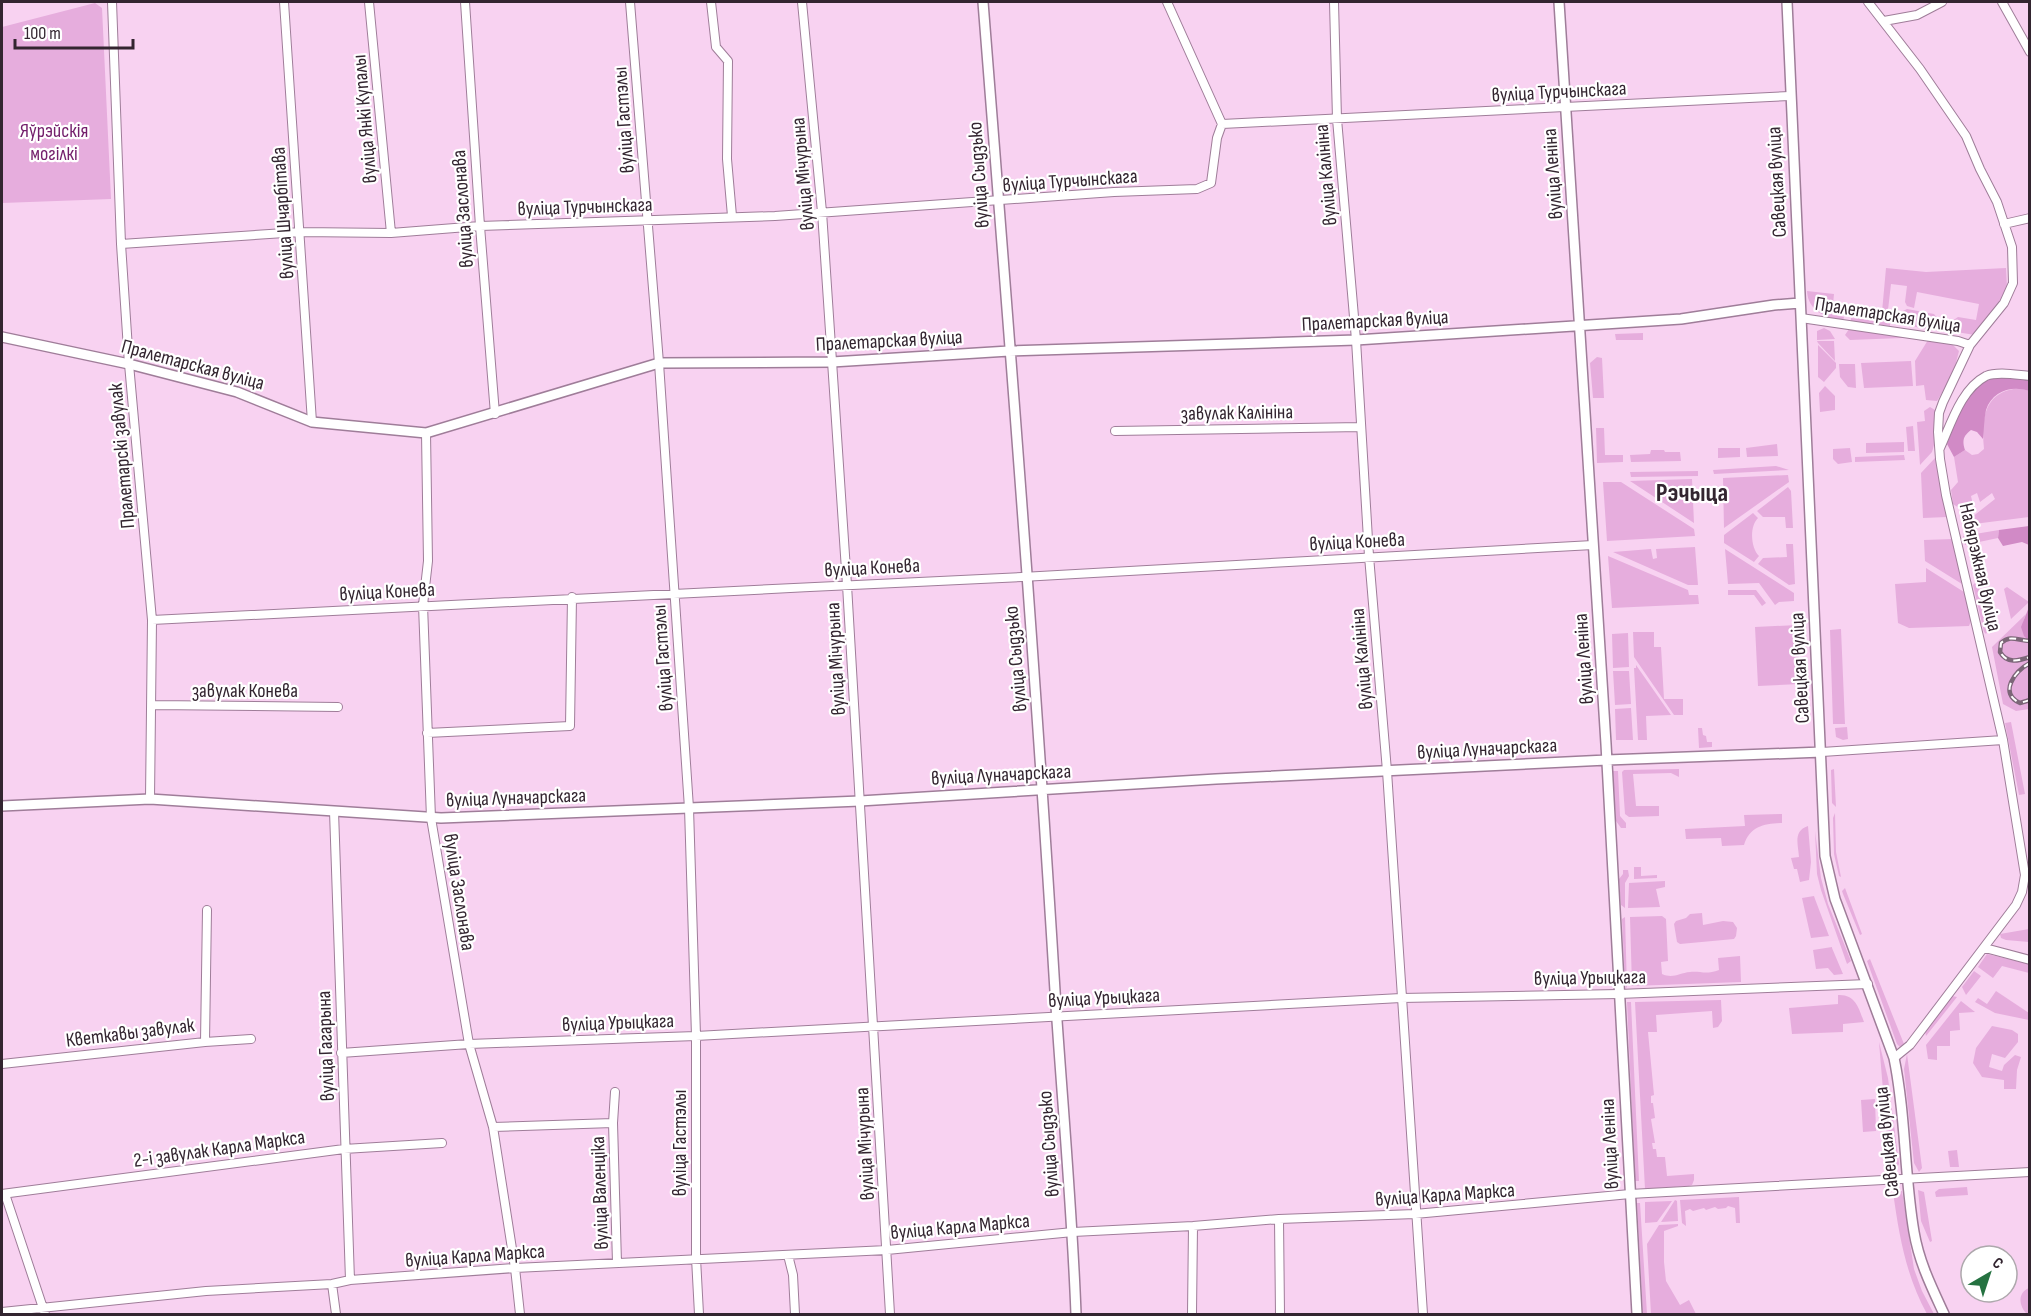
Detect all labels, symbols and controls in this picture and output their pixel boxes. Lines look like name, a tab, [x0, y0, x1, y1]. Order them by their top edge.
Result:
scale bar	[15, 12, 134, 50]
text: 100 m	[24, 23, 61, 44]
street label: вуліца Янкі Купалы	[347, 54, 383, 184]
street label: вуліца Гастэлы	[608, 66, 640, 174]
street label: вуліца Турчынскага	[1491, 76, 1627, 108]
street label: вуліца Мічурына	[786, 117, 820, 231]
park label: Яўрэйскія могілкі	[20, 119, 88, 166]
street label: вуліца Сыдзько	[963, 121, 995, 229]
street label: вуліца Калініна	[1310, 123, 1342, 227]
street label: Савецкая вуліца	[1762, 126, 1792, 238]
street label: вуліца Леніна	[1538, 128, 1568, 220]
street label: вуліца Шчарбітава	[266, 146, 300, 280]
street label: вуліца Заслонава	[447, 149, 479, 269]
street label: вуліца Турчынскага	[1002, 164, 1138, 198]
street label: вуліца Турчынскага	[517, 193, 653, 221]
street label: Пралетарская вуліца	[1813, 292, 1962, 338]
street label: Пралетарская вуліца	[1301, 305, 1449, 337]
street label: Пралетарская вуліца	[815, 325, 963, 357]
street label: Пралетарская вуліца	[119, 334, 267, 396]
street label: Пралетарскі завулак	[104, 382, 140, 530]
street label: завулак Калініна	[1181, 400, 1293, 426]
district label: Рэчыца	[1656, 478, 1728, 509]
street label: Набярэжная вуліца	[1954, 501, 2006, 634]
street label: вуліца Конева	[1309, 528, 1405, 556]
street label: вуліца Конева	[824, 554, 920, 582]
street label: вуліца Конева	[339, 578, 435, 606]
street label: вуліца Мічурына	[821, 602, 851, 716]
street label: вуліца Гастэлы	[647, 604, 679, 712]
street label: вуліца Сыдзько	[999, 605, 1033, 713]
street label: вуліца Калініна	[1346, 607, 1378, 711]
street label: Савецкая вуліца	[1785, 612, 1815, 724]
street label: вуліца Леніна	[1569, 613, 1599, 705]
street label: завулак Конева	[192, 679, 298, 703]
street label: вуліца Луначарскага	[1416, 733, 1558, 765]
street label: вуліца Луначарскага	[930, 759, 1072, 791]
street label: вуліца Луначарскага	[446, 784, 586, 812]
street label: вуліца Заслонава	[438, 832, 480, 952]
street label: вуліца Урыцкага	[1534, 965, 1646, 991]
street label: вуліца Урыцкага	[1047, 983, 1161, 1013]
street label: вуліца Гагарына	[312, 990, 340, 1102]
street label: вуліца Урыцкага	[562, 1009, 674, 1037]
street label: Кветкавы завулак	[64, 1013, 196, 1053]
street label: Савецкая вуліца	[1869, 1085, 1905, 1198]
street label: вуліца Мічурына	[850, 1087, 880, 1201]
street label: вуліца Гастэлы	[668, 1090, 692, 1196]
street label: вуліца Сыдзько	[1033, 1090, 1065, 1198]
street label: вуліца Леніна	[1596, 1098, 1624, 1190]
street label: 2-і завулак Карла Маркса	[132, 1125, 306, 1173]
street label: вуліца Валенціка	[586, 1136, 614, 1250]
street label: вуліца Карла Маркса	[1374, 1178, 1516, 1212]
street label: вуліца Карла Маркса	[889, 1209, 1031, 1245]
street label: вуліца Карла Маркса	[404, 1239, 546, 1273]
north arrow	[1959, 1244, 2019, 1304]
text: С	[1988, 1254, 2007, 1273]

